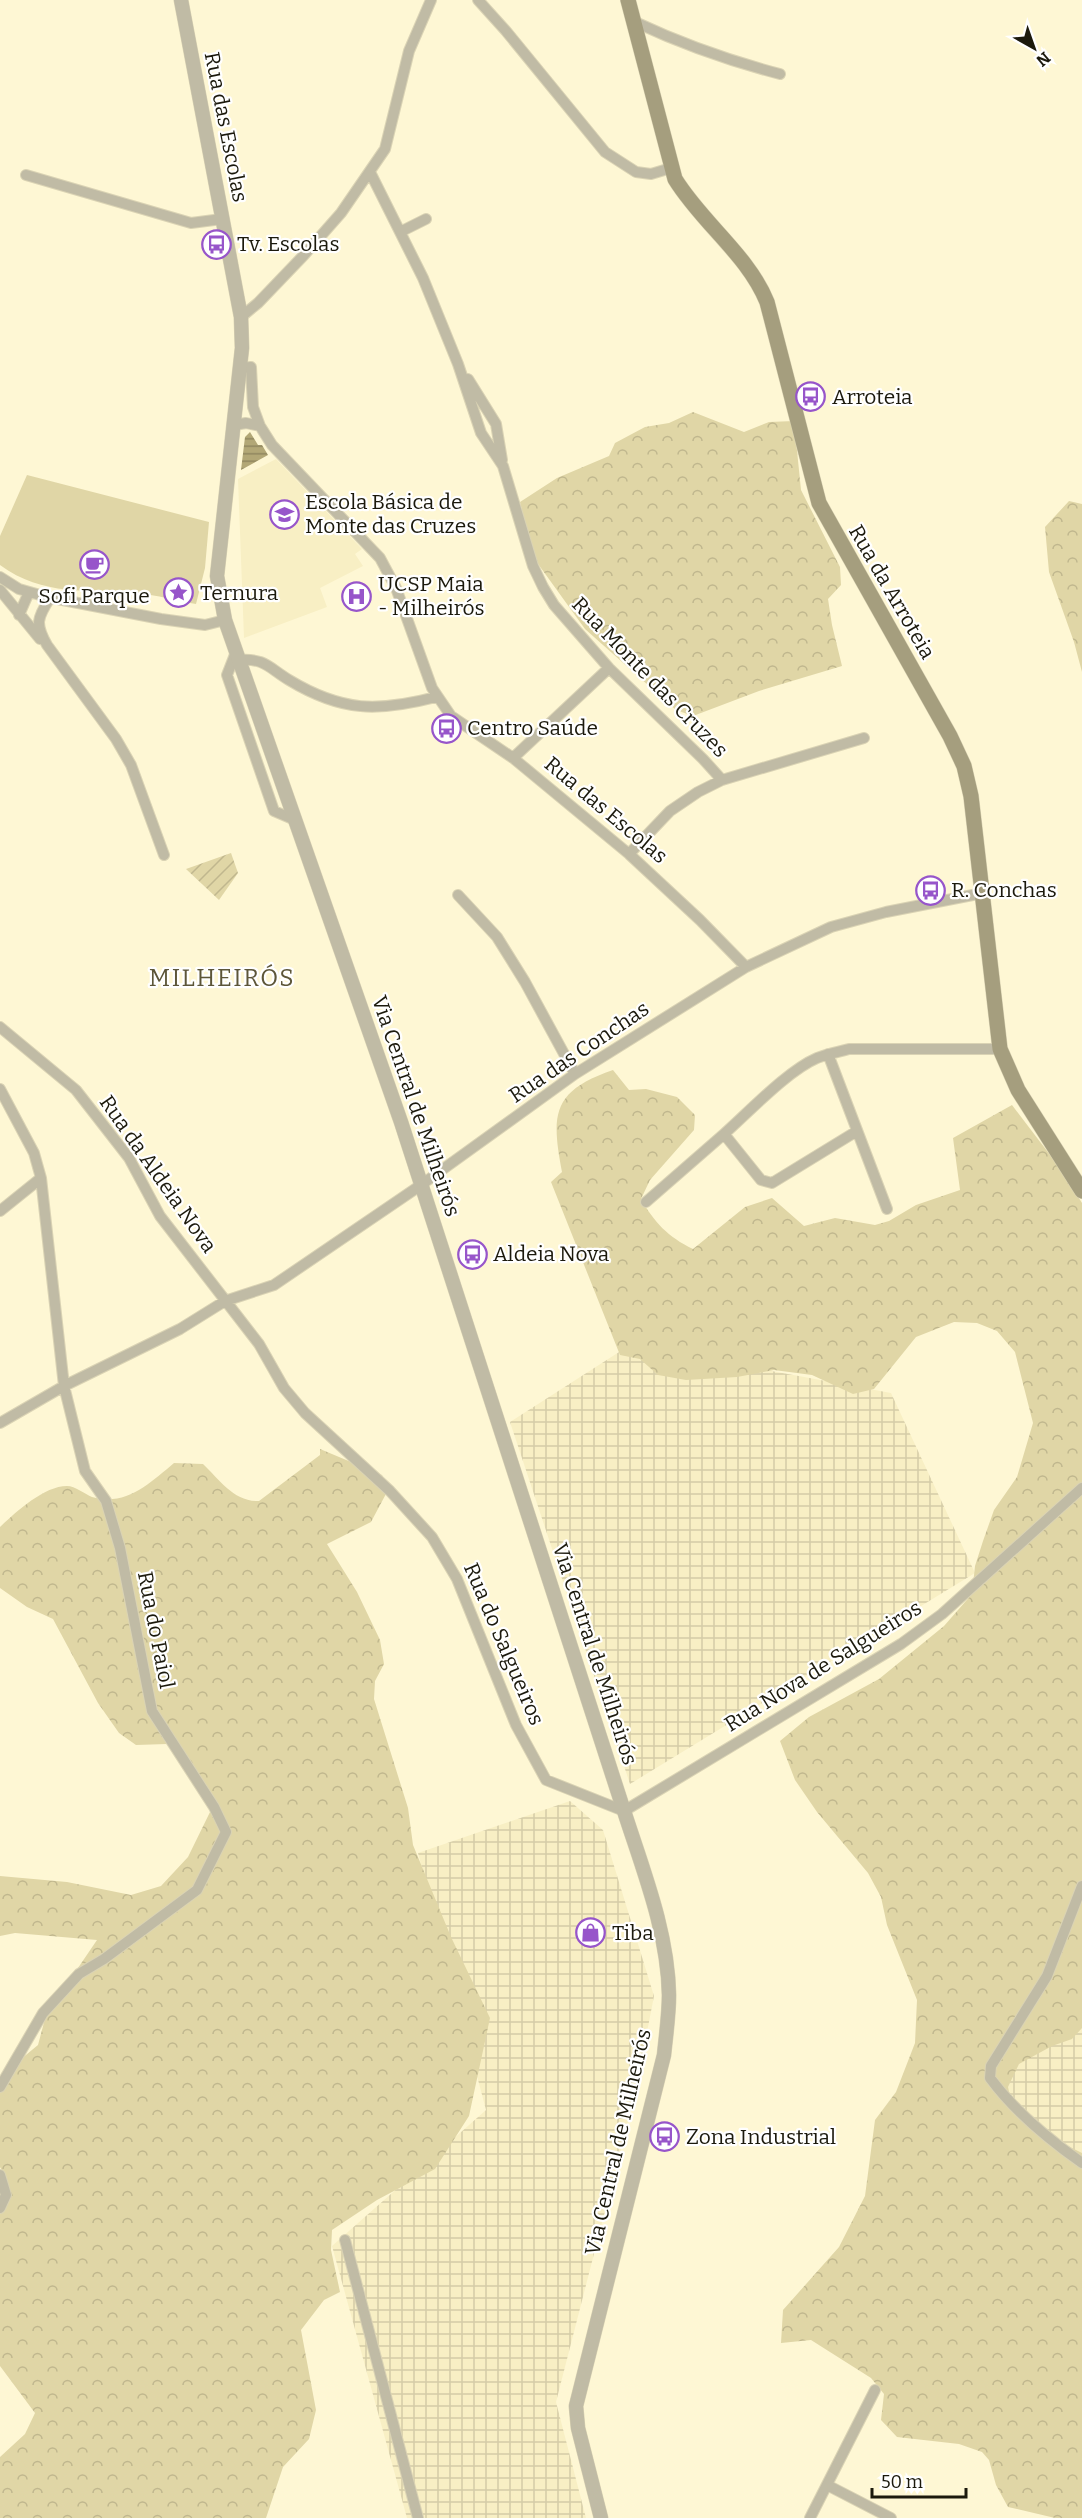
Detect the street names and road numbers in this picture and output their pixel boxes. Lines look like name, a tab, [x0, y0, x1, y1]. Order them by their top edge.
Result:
street label: Rua das Escolas	[199, 50, 253, 204]
street label: Rua da Arroteia	[843, 520, 941, 664]
street label: Rua Monte das Cruzes	[567, 591, 733, 763]
street label: Rua das Escolas	[539, 751, 673, 869]
street label: Via Central de Milheirós	[366, 992, 466, 1220]
street label: Rua das Conchas	[504, 996, 654, 1108]
street label: Rua da Aldeia Nova	[94, 1090, 222, 1258]
street label: Via Central de Milheirós	[547, 1540, 643, 1768]
street label: Rua do Salgueiros	[458, 1559, 550, 1729]
street label: Rua do Paiol	[132, 1569, 180, 1691]
street label: Rua Nova de Salgueiros	[720, 1595, 926, 1737]
street label: Via Central de Milheirós	[579, 2026, 657, 2258]

